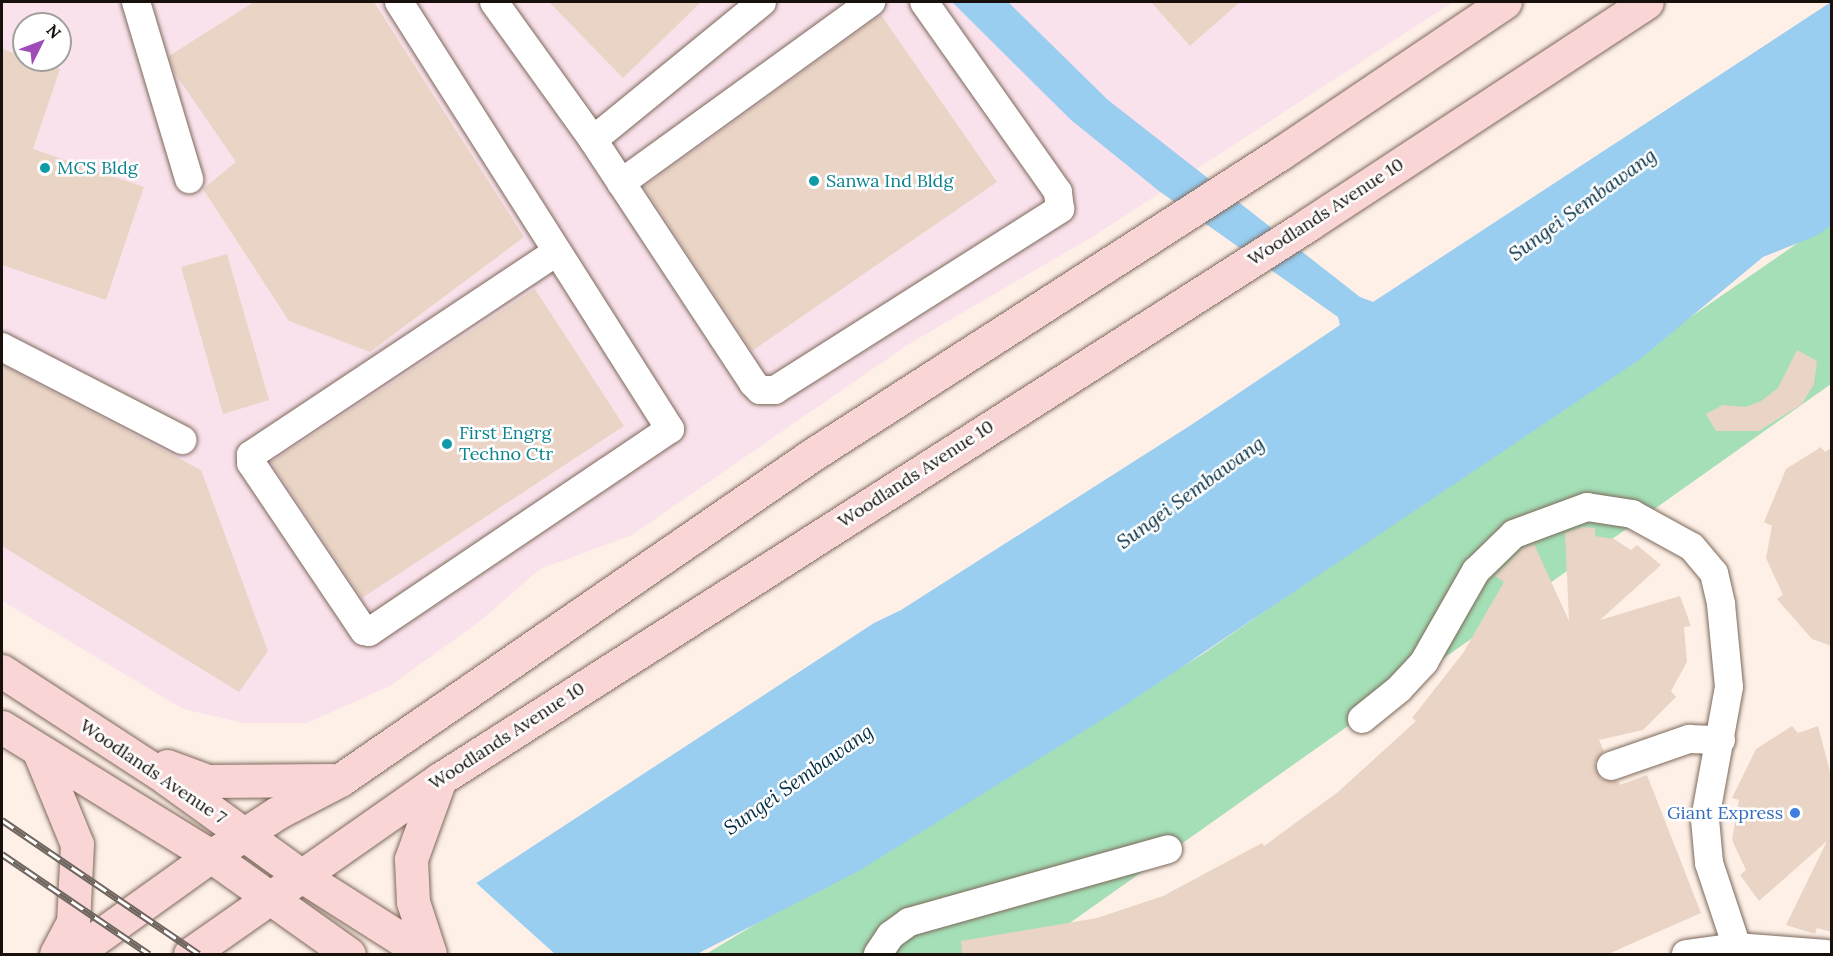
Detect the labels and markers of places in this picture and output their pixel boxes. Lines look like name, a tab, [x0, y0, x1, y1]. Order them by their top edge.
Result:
place label: MCS Bldg	[57, 157, 138, 179]
marker: MCS Bldg	[38, 161, 52, 175]
place label: Sanwa Ind Bldg	[826, 170, 953, 192]
marker: Sanwa Ind Bldg	[807, 174, 821, 188]
place label: First Engrg Techno Ctr	[459, 423, 553, 466]
marker: First Engrg Techno Ctr	[440, 437, 454, 451]
place label: Giant Express	[1667, 802, 1783, 824]
marker: Giant Express	[1788, 806, 1802, 820]

